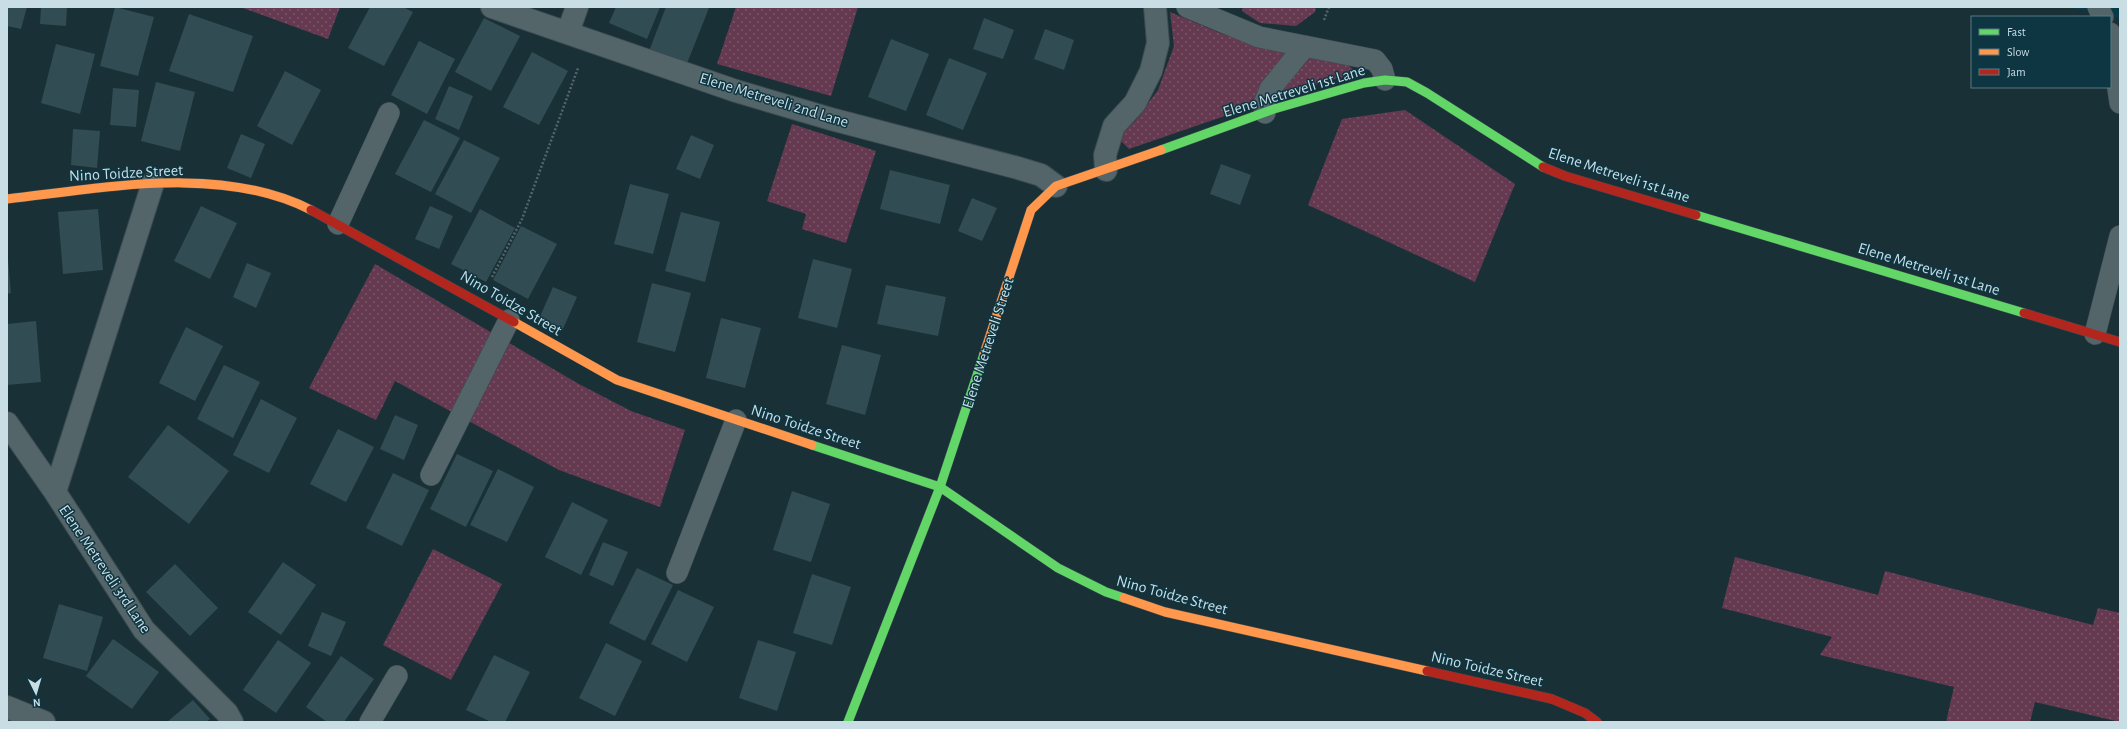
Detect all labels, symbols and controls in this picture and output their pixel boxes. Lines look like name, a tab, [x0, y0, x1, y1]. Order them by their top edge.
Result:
legend	[1971, 16, 2111, 88]
text: Fast	[2007, 26, 2026, 38]
text: Slow	[2007, 46, 2029, 58]
street label: Elene Metreveli 1st Lane	[1221, 62, 1367, 120]
text: Jam	[2007, 66, 2026, 78]
street label: Elene Metreveli 2nd Lane	[698, 70, 850, 130]
street label: Elene Metreveli 1st Lane	[1546, 145, 1692, 205]
street label: Nino Toidze Street	[68, 162, 184, 184]
street label: Elene Metreveli 1st Lane	[1856, 240, 2002, 298]
street label: Nino Toidze Street	[457, 267, 565, 339]
street label: Elene Metreveli Street	[959, 276, 1017, 410]
street label: Nino Toidze Street	[749, 402, 863, 452]
street label: Elene Metreveli 3rd Lane	[56, 502, 154, 636]
street label: Nino Toidze Street	[1115, 572, 1229, 618]
street label: Nino Toidze Street	[1429, 648, 1545, 690]
north arrow	[16, 673, 56, 713]
text: N	[33, 697, 41, 708]

